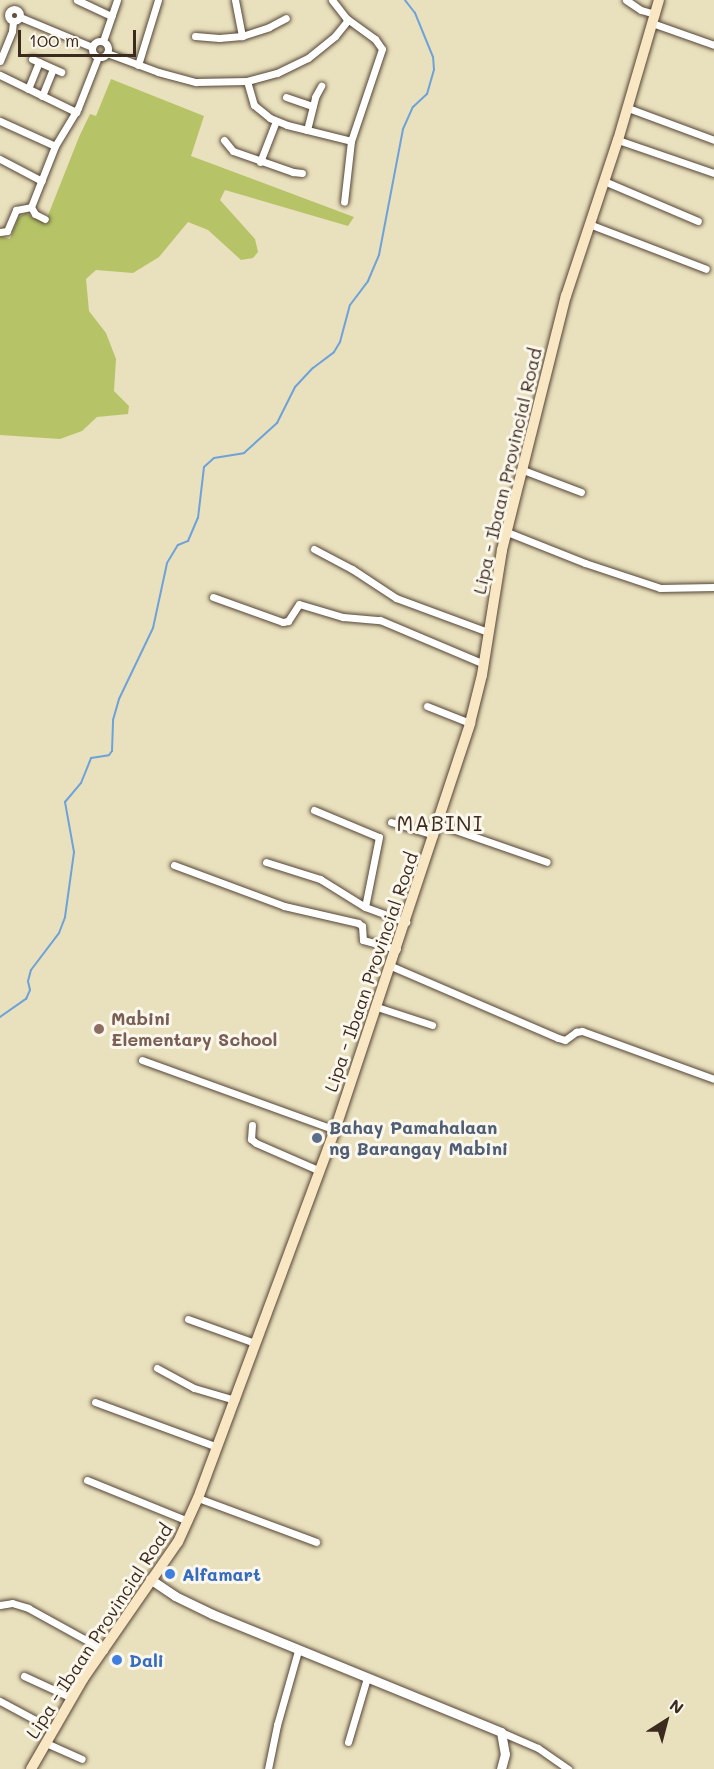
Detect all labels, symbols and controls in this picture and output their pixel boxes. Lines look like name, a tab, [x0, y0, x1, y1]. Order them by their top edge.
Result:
scale bar	[21, 18, 140, 56]
text: 100 m	[29, 28, 79, 52]
street label: Lipa - Ibaan Provincial Road	[468, 346, 546, 596]
district label: MABINI	[396, 810, 484, 836]
street label: Lipa - Ibaan Provincial Road	[320, 849, 422, 1095]
place label: Mabini Elementary School	[111, 1008, 277, 1050]
marker: Mabini Elementary School	[92, 1022, 106, 1036]
place label: Bahay Pamahalaan ng Barangay Mabini	[329, 1117, 508, 1160]
marker: Bahay Pamahalaan ng Barangay Mabini	[310, 1131, 324, 1145]
street label: Lipa - Ibaan Provincial Road	[21, 1519, 177, 1743]
place label: Alfamart	[182, 1563, 261, 1585]
marker: Alfamart	[163, 1567, 177, 1581]
place label: Dali	[129, 1649, 164, 1671]
marker: Dali	[110, 1653, 124, 1667]
north arrow	[636, 1691, 696, 1751]
text: N	[666, 1694, 688, 1718]

